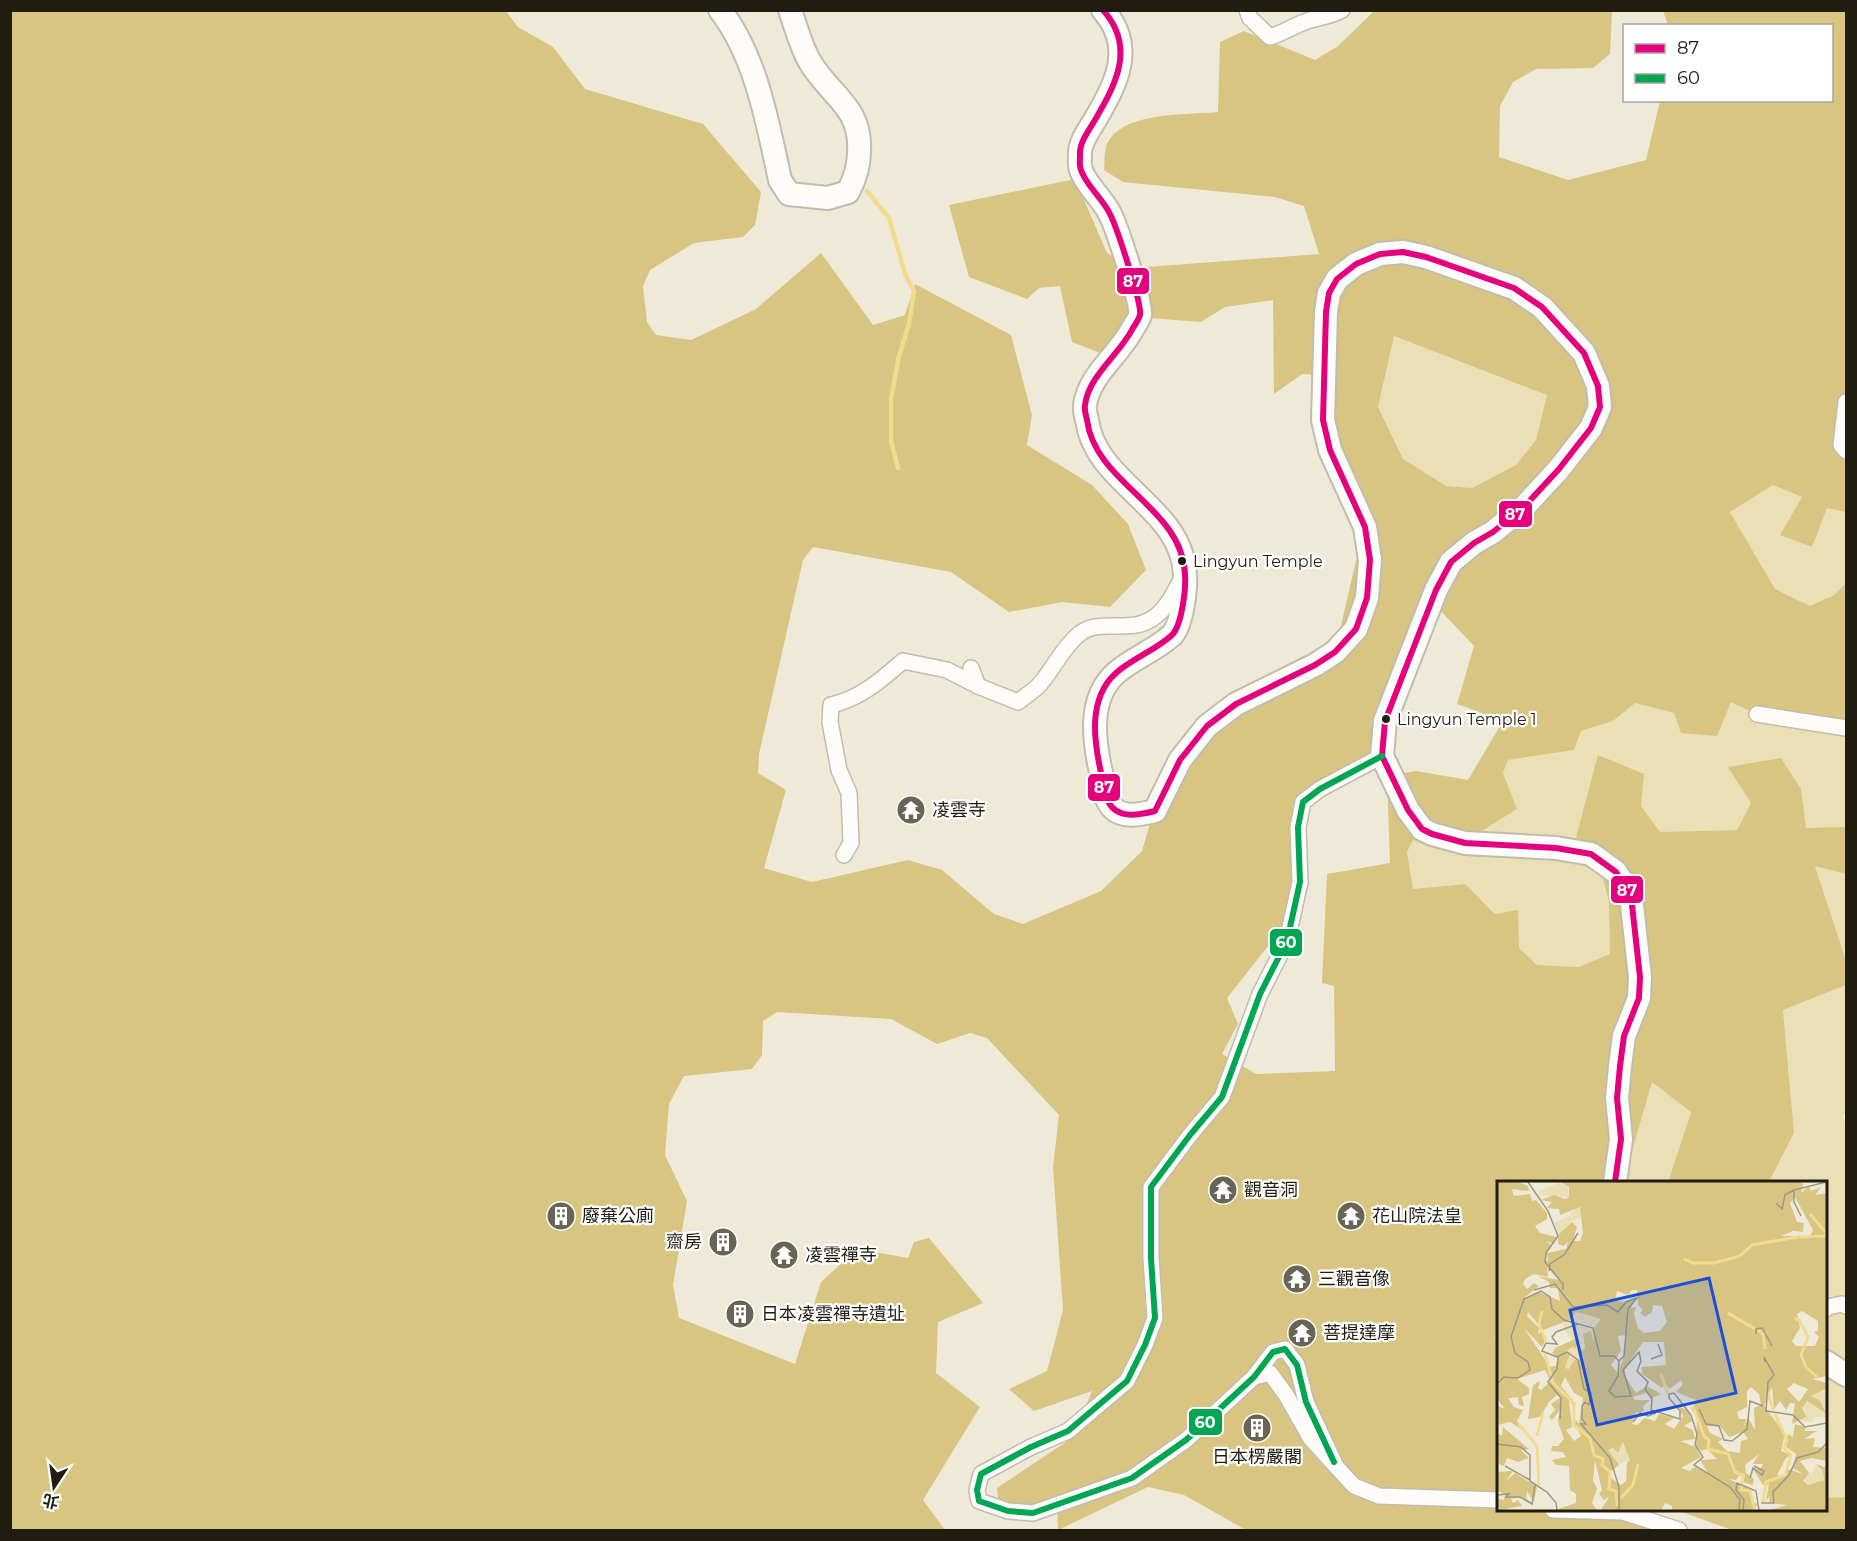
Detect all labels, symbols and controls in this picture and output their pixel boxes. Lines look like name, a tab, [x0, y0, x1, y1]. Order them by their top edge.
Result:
legend	[1623, 24, 1833, 102]
text: 87	[1677, 37, 1699, 59]
text: 60	[1677, 67, 1700, 89]
line badge: 87	[1116, 267, 1150, 295]
text: 87	[1123, 272, 1143, 291]
line badge: 87	[1498, 500, 1533, 528]
text: 87	[1505, 505, 1525, 524]
place label: Lingyun Temple	[1193, 552, 1323, 571]
marker: Lingyun Temple	[1176, 555, 1188, 567]
place label: Lingyun Temple 1	[1397, 710, 1537, 729]
marker: Lingyun Temple 1	[1380, 713, 1392, 725]
line badge: 87	[1087, 773, 1121, 802]
text: 87	[1094, 778, 1114, 797]
temple icon: 凌雲寺	[895, 794, 927, 826]
place label: 凌雲寺	[932, 799, 986, 821]
line badge: 87	[1610, 875, 1644, 904]
text: 87	[1617, 881, 1637, 900]
line badge: 60	[1269, 928, 1303, 957]
text: 60	[1275, 933, 1297, 952]
temple icon: 觀音洞	[1207, 1174, 1239, 1206]
place label: 觀音洞	[1244, 1179, 1298, 1201]
inset map	[1497, 1181, 1827, 1511]
building icon: 廢棄公廁	[545, 1200, 577, 1232]
temple icon: 花山院法皇	[1335, 1200, 1367, 1232]
place label: 廢棄公廁	[582, 1205, 654, 1227]
place label: 花山院法皇	[1372, 1205, 1462, 1227]
building icon: 齋房	[707, 1226, 739, 1258]
place label: 齋房	[666, 1231, 702, 1253]
temple icon: 凌雲禪寺	[768, 1239, 800, 1271]
place label: 凌雲禪寺	[805, 1244, 877, 1266]
temple icon: 三觀音像	[1281, 1263, 1313, 1295]
place label: 三觀音像	[1318, 1268, 1390, 1290]
building icon: 日本凌雲禪寺遺址	[724, 1298, 756, 1330]
place label: 日本凌雲禪寺遺址	[761, 1303, 905, 1325]
temple icon: 菩提達摩	[1286, 1317, 1318, 1349]
place label: 菩提達摩	[1323, 1322, 1395, 1344]
line badge: 60	[1188, 1408, 1223, 1436]
building icon: 日本楞嚴閣	[1241, 1412, 1273, 1444]
text: 60	[1194, 1413, 1216, 1432]
place label: 日本楞嚴閣	[1212, 1446, 1302, 1468]
north arrow	[24, 1457, 84, 1517]
text: 北	[41, 1490, 61, 1512]

